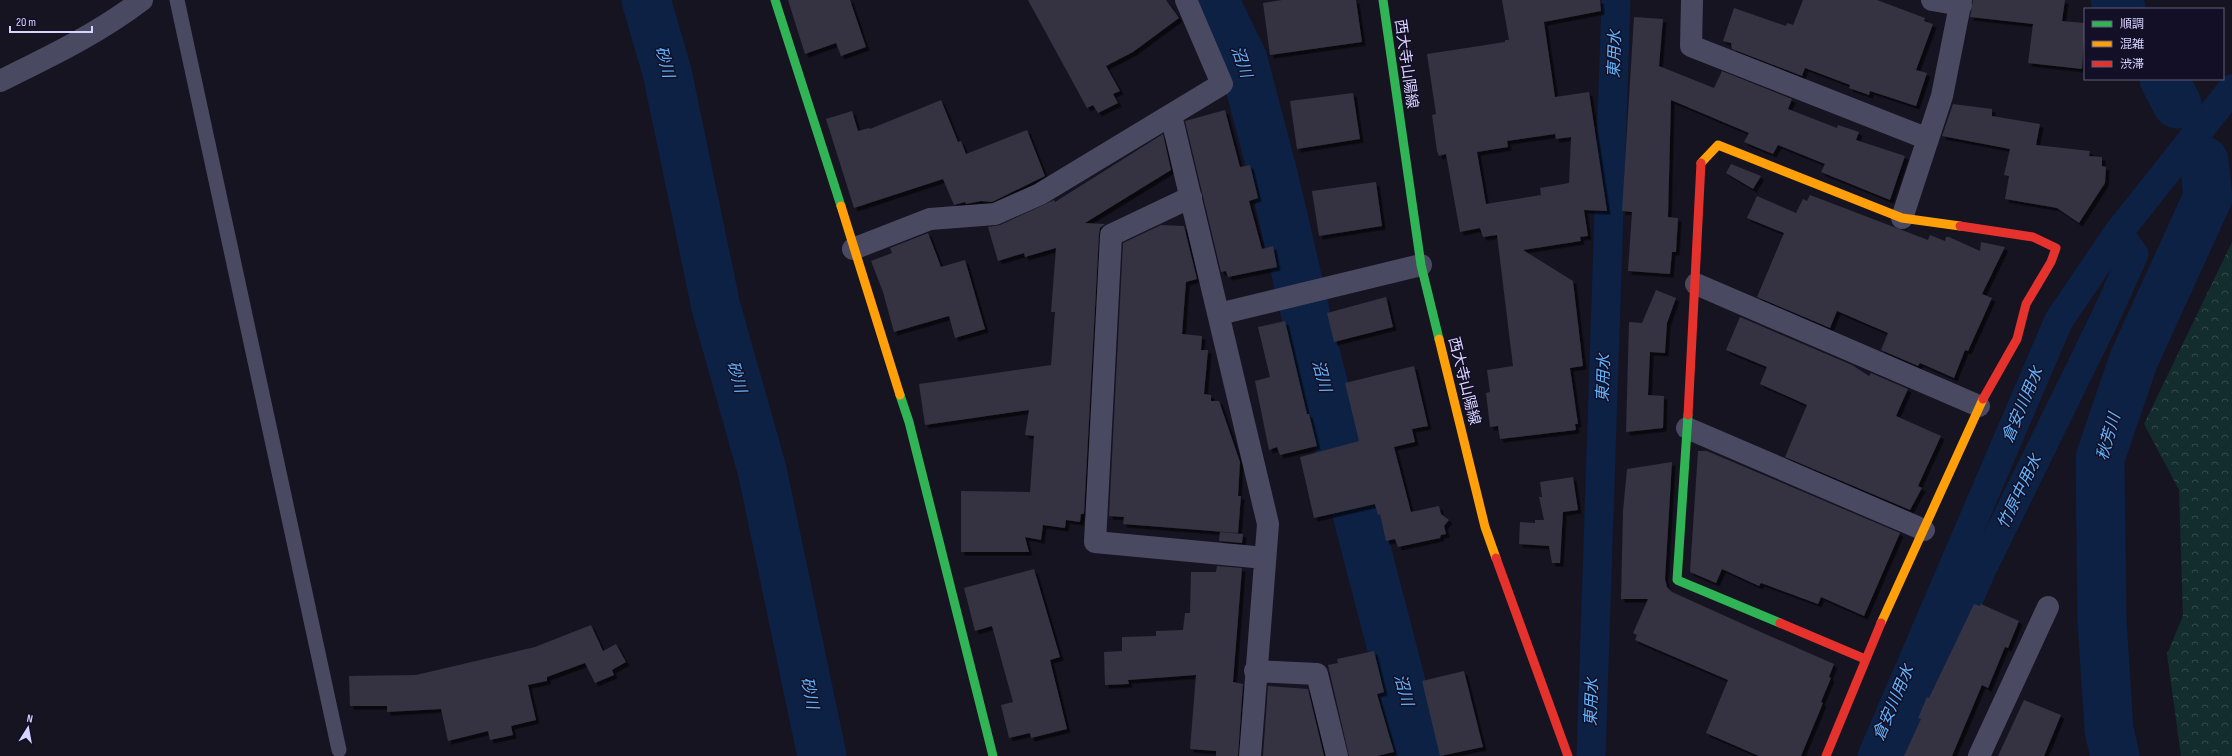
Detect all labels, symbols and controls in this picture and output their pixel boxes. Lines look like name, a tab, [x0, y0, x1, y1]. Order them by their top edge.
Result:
scale bar	[10, 8, 92, 34]
legend	[2084, 8, 2224, 80]
text: 20 m	[16, 15, 36, 30]
text: 順調	[2120, 17, 2144, 32]
street label: 西大寺山陽線	[1390, 18, 1422, 110]
water label: 東用水	[1605, 28, 1625, 78]
text: 混雑	[2120, 37, 2144, 52]
water label: 砂川	[651, 44, 678, 82]
water label: 沼川	[1227, 44, 1256, 82]
text: 渋滞	[2120, 57, 2144, 72]
street label: 西大寺山陽線	[1444, 335, 1484, 427]
water label: 東用水	[1594, 352, 1614, 402]
water label: 沼川	[1308, 358, 1335, 396]
water label: 砂川	[722, 359, 750, 397]
water label: 倉安川用水	[1999, 363, 2048, 446]
water label: 秋芳川	[2093, 409, 2125, 463]
water label: 竹原中用水	[1994, 450, 2047, 532]
water label: 倉安川用水	[1870, 661, 1919, 744]
water label: 沼川	[1390, 672, 1417, 710]
water label: 砂川	[796, 675, 822, 713]
water label: 東用水	[1582, 676, 1602, 726]
north arrow	[8, 708, 48, 748]
text: N	[26, 712, 34, 726]

